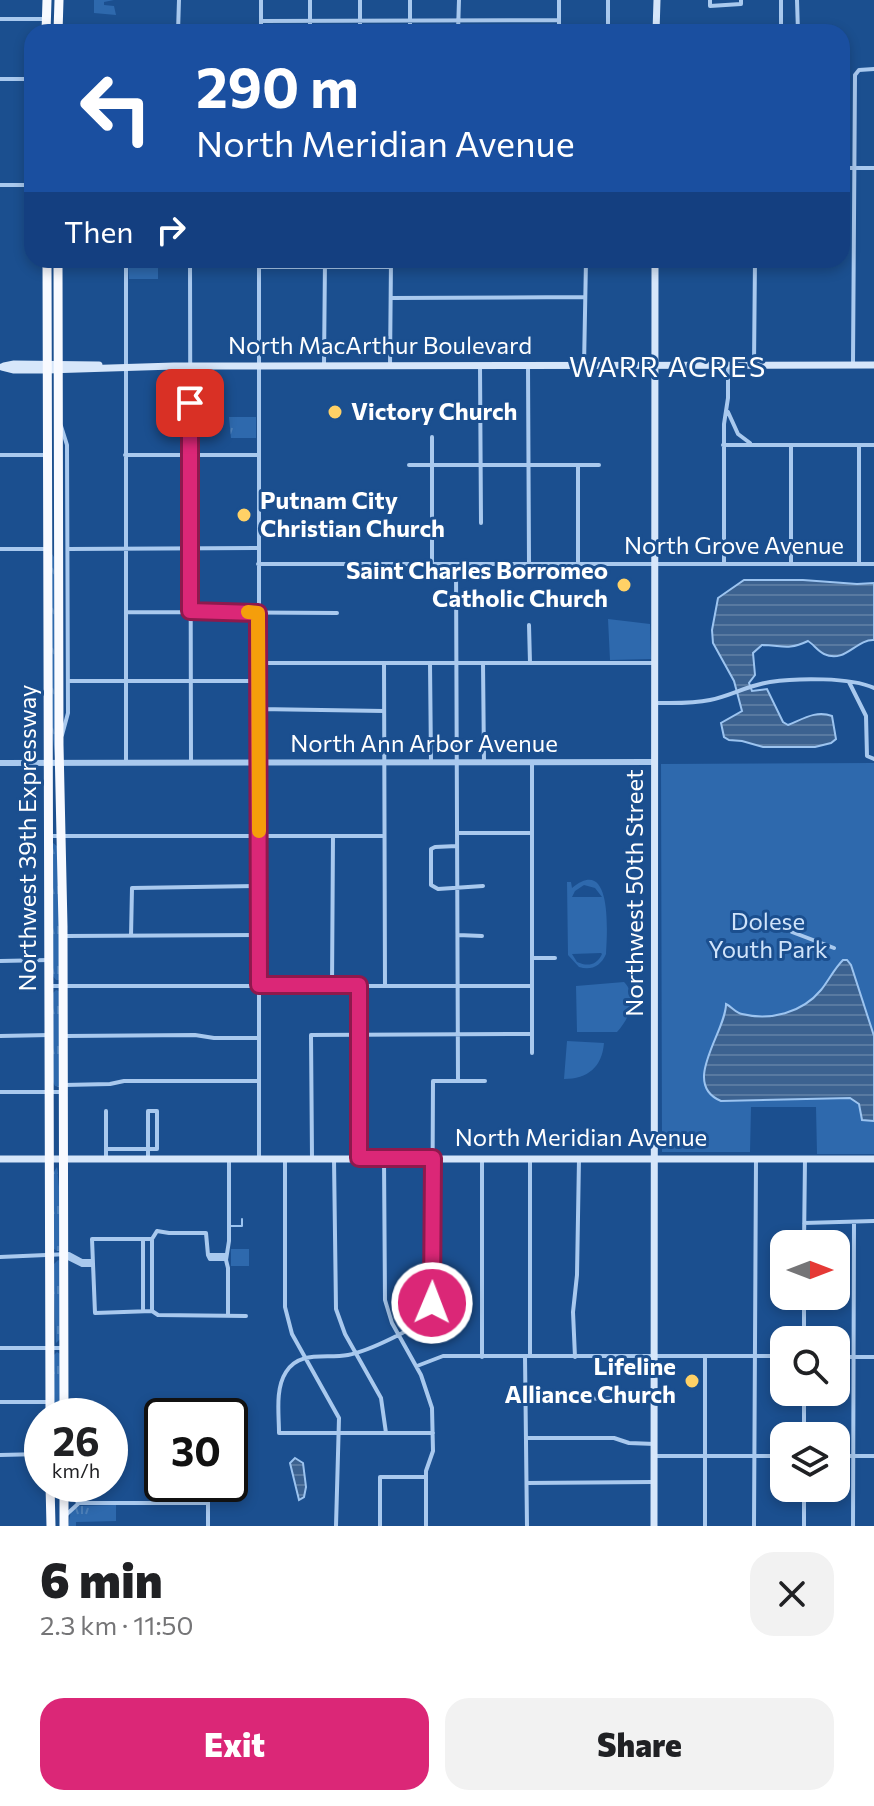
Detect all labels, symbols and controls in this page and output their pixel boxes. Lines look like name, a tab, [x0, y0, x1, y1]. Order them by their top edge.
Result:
text: 290 m	[196, 51, 359, 120]
icon: left	[64, 56, 168, 160]
text: North Meridian Avenue	[196, 120, 575, 164]
icon: right	[149, 208, 193, 252]
text: Then	[64, 212, 133, 249]
street label: North MacArthur Boulevard	[228, 330, 532, 359]
district label: WARR ACRES	[569, 349, 767, 383]
pin	[156, 369, 224, 437]
icon: arrive	[168, 381, 212, 425]
place label: Victory Church	[351, 396, 517, 425]
marker: Victory Church	[326, 403, 344, 421]
place label: Putnam City Christian Church	[260, 485, 445, 542]
marker: Putnam City Christian Church	[235, 506, 253, 524]
street label: North Grove Avenue	[624, 530, 844, 559]
place label: Saint Charles Borromeo Catholic Church	[346, 555, 608, 612]
marker: Saint Charles Borromeo Catholic Church	[615, 576, 633, 594]
street label: Northwest 39th Expressway	[12, 685, 41, 991]
street label: North Ann Arbor Avenue	[290, 728, 558, 757]
street label: Northwest 50th Street	[619, 769, 648, 1017]
park label: Dolese Youth Park	[708, 906, 828, 963]
street label: North Meridian Avenue	[455, 1122, 707, 1151]
north arrow	[770, 1230, 850, 1310]
map controls	[770, 1230, 850, 1502]
position arrow	[390, 1261, 474, 1345]
button: search	[770, 1326, 850, 1406]
place label: Lifeline Alliance Church	[505, 1351, 676, 1408]
marker: Lifeline Alliance Church	[683, 1372, 701, 1390]
speed limit sign: 30	[144, 1398, 248, 1502]
text: 26	[52, 1415, 100, 1464]
button: layers	[770, 1422, 850, 1502]
text: km/h	[52, 1458, 100, 1482]
text: 6 min	[40, 1549, 163, 1608]
button: close	[750, 1552, 834, 1636]
text: 2.3 km · 11:50	[40, 1609, 194, 1640]
button: Exit	[40, 1698, 429, 1790]
button: Share	[445, 1698, 834, 1790]

